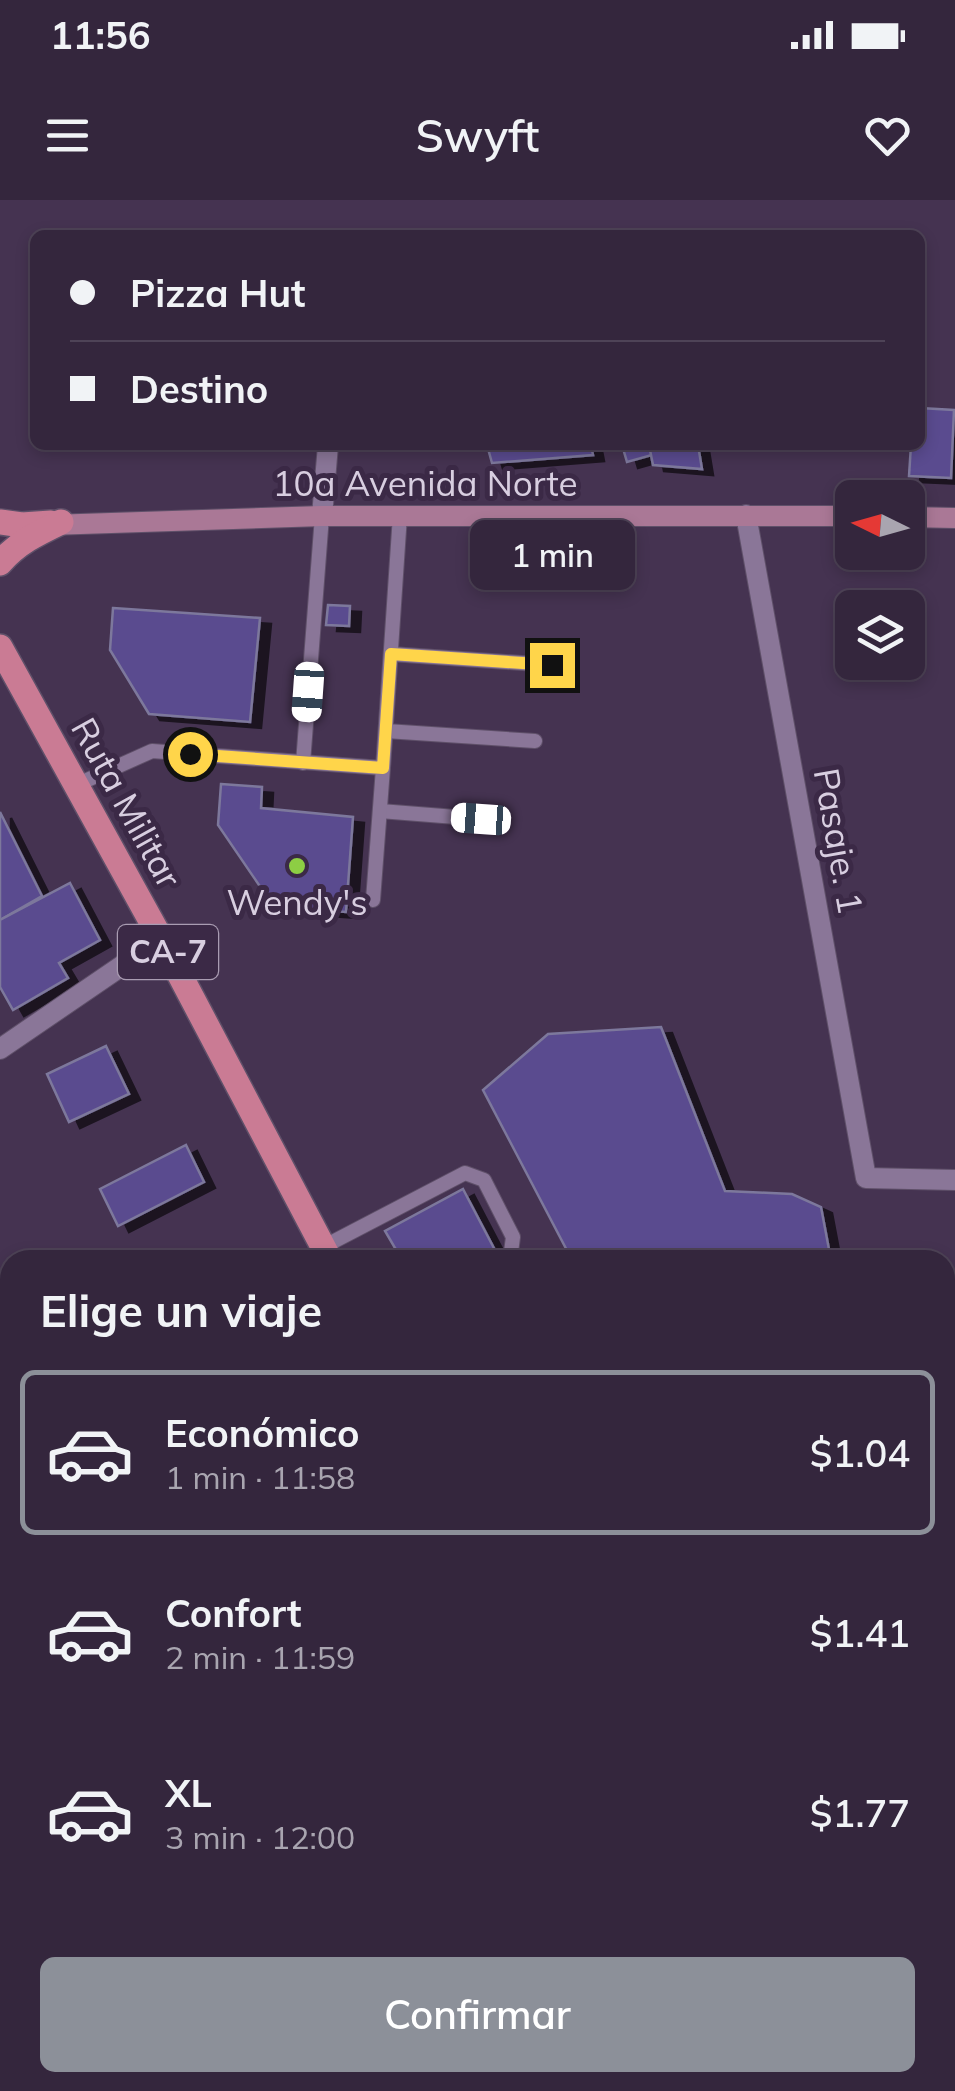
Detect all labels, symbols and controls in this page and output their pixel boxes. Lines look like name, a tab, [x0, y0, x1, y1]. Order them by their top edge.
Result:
text: 11:56	[50, 11, 151, 59]
text: Swyft	[416, 107, 539, 163]
icon: menu	[40, 108, 95, 163]
icon: heart	[860, 108, 915, 163]
text: Pizza Hut	[130, 269, 305, 317]
text: Destino	[130, 365, 268, 413]
street label: 10a Avenida Norte	[272, 461, 578, 505]
north arrow	[835, 480, 925, 570]
map controls	[835, 480, 925, 680]
callout: 1 min	[470, 520, 634, 590]
text: 1 min	[511, 535, 594, 575]
button: layers	[835, 590, 925, 680]
route end	[530, 643, 575, 688]
car	[291, 661, 325, 723]
street label: Ruta Militar	[62, 710, 192, 896]
route start	[168, 732, 213, 777]
street label: Pasaje. 1	[805, 765, 873, 917]
car	[450, 802, 512, 836]
marker: Wendy's	[286, 855, 308, 877]
place label: Wendy's	[226, 880, 368, 924]
road number: CA-7	[118, 925, 218, 979]
text: Elige un viaje	[40, 1282, 322, 1338]
icon: car	[45, 1408, 135, 1498]
text: Económico	[165, 1409, 360, 1457]
text: $1.04	[810, 1429, 910, 1477]
text: 1 min · 11:58	[165, 1457, 355, 1497]
icon: car	[45, 1588, 135, 1678]
text: Confort	[165, 1589, 302, 1637]
text: $1.41	[810, 1609, 910, 1657]
text: 2 min · 11:59	[165, 1637, 355, 1677]
icon: car	[45, 1768, 135, 1858]
text: XL	[165, 1769, 212, 1817]
text: $1.77	[810, 1789, 910, 1837]
text: 3 min · 12:00	[165, 1817, 355, 1857]
button: Confirmar	[40, 1957, 915, 2072]

